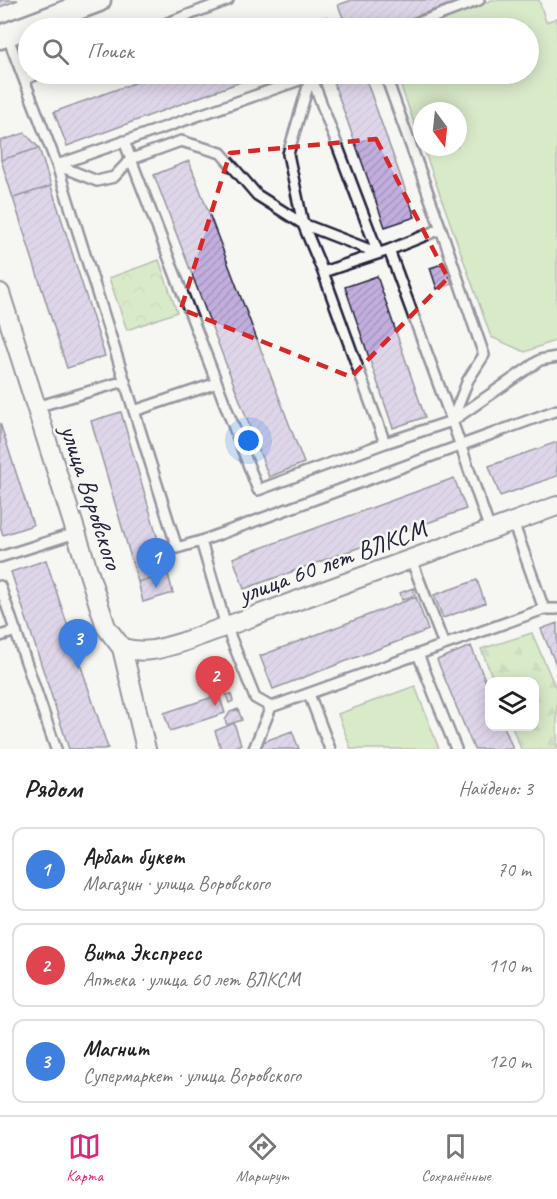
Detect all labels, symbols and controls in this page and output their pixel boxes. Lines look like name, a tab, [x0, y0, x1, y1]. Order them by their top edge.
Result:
search box	[18, 18, 539, 84]
icon: search	[39, 35, 72, 68]
text: Поиск	[87, 37, 133, 65]
north arrow	[413, 102, 467, 156]
street label: улица Воровского	[52, 419, 131, 575]
your location	[234, 426, 263, 455]
street label: улица 60 лет ВЛКСМ	[232, 511, 433, 611]
pin: 1	[136, 538, 176, 588]
pin: 3	[58, 620, 98, 669]
pin: 2	[196, 656, 234, 706]
map controls	[485, 677, 539, 731]
button: layers	[485, 677, 539, 731]
text: Рядом	[24, 772, 82, 805]
text: Найдено: 3	[458, 776, 533, 801]
text: Арбат букет	[83, 843, 185, 871]
text: 1	[41, 857, 50, 882]
text: 70 m	[497, 857, 531, 882]
text: Магазин · улица Воровского	[83, 871, 270, 896]
text: Вита Экспресс	[83, 939, 201, 967]
text: 2	[41, 953, 50, 978]
text: 110 m	[488, 953, 531, 978]
text: Аптека · улица 60 лет ВЛКСМ	[83, 967, 300, 992]
text: Магнит	[83, 1035, 149, 1063]
text: 3	[41, 1049, 50, 1074]
text: 120 m	[488, 1049, 531, 1074]
text: Супермаркет · улица Воровского	[83, 1063, 301, 1088]
tab: Карта	[66, 1130, 103, 1186]
tab: Маршрут	[236, 1130, 288, 1186]
tab: Сохранённые	[421, 1130, 491, 1186]

